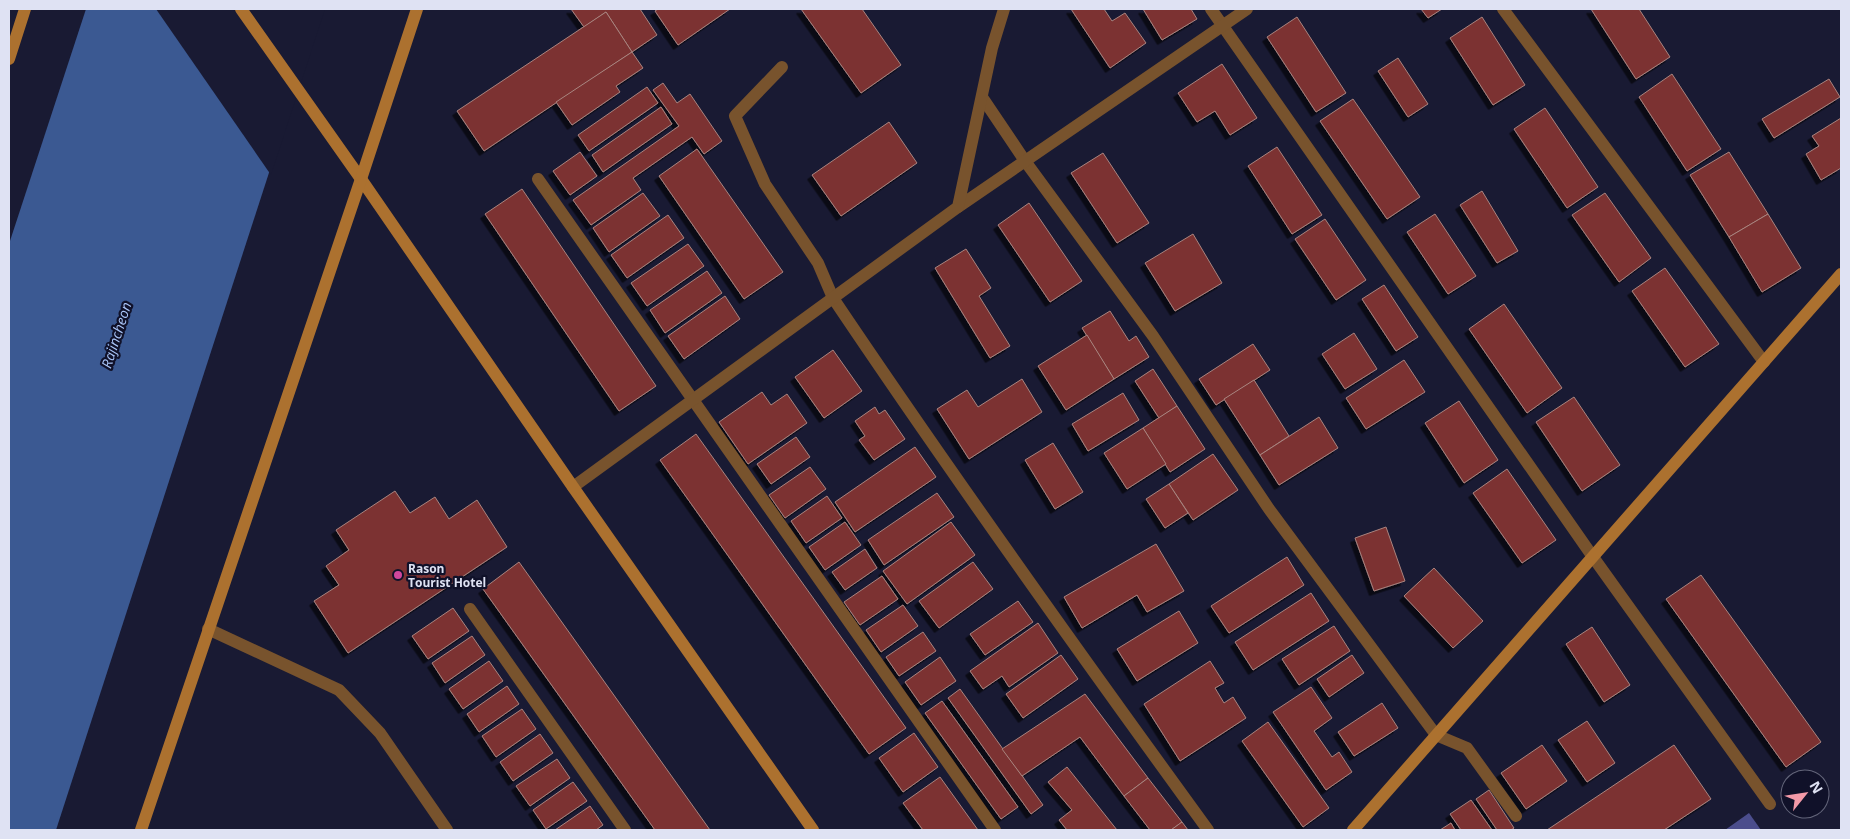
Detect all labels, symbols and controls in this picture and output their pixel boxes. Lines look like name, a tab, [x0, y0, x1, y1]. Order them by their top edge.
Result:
water label: Rajincheon	[96, 300, 136, 370]
place label: Rason Tourist Hotel	[408, 560, 486, 591]
marker: Rason Tourist Hotel	[392, 569, 404, 581]
north arrow	[1780, 769, 1830, 819]
text: N	[1806, 778, 1828, 797]

